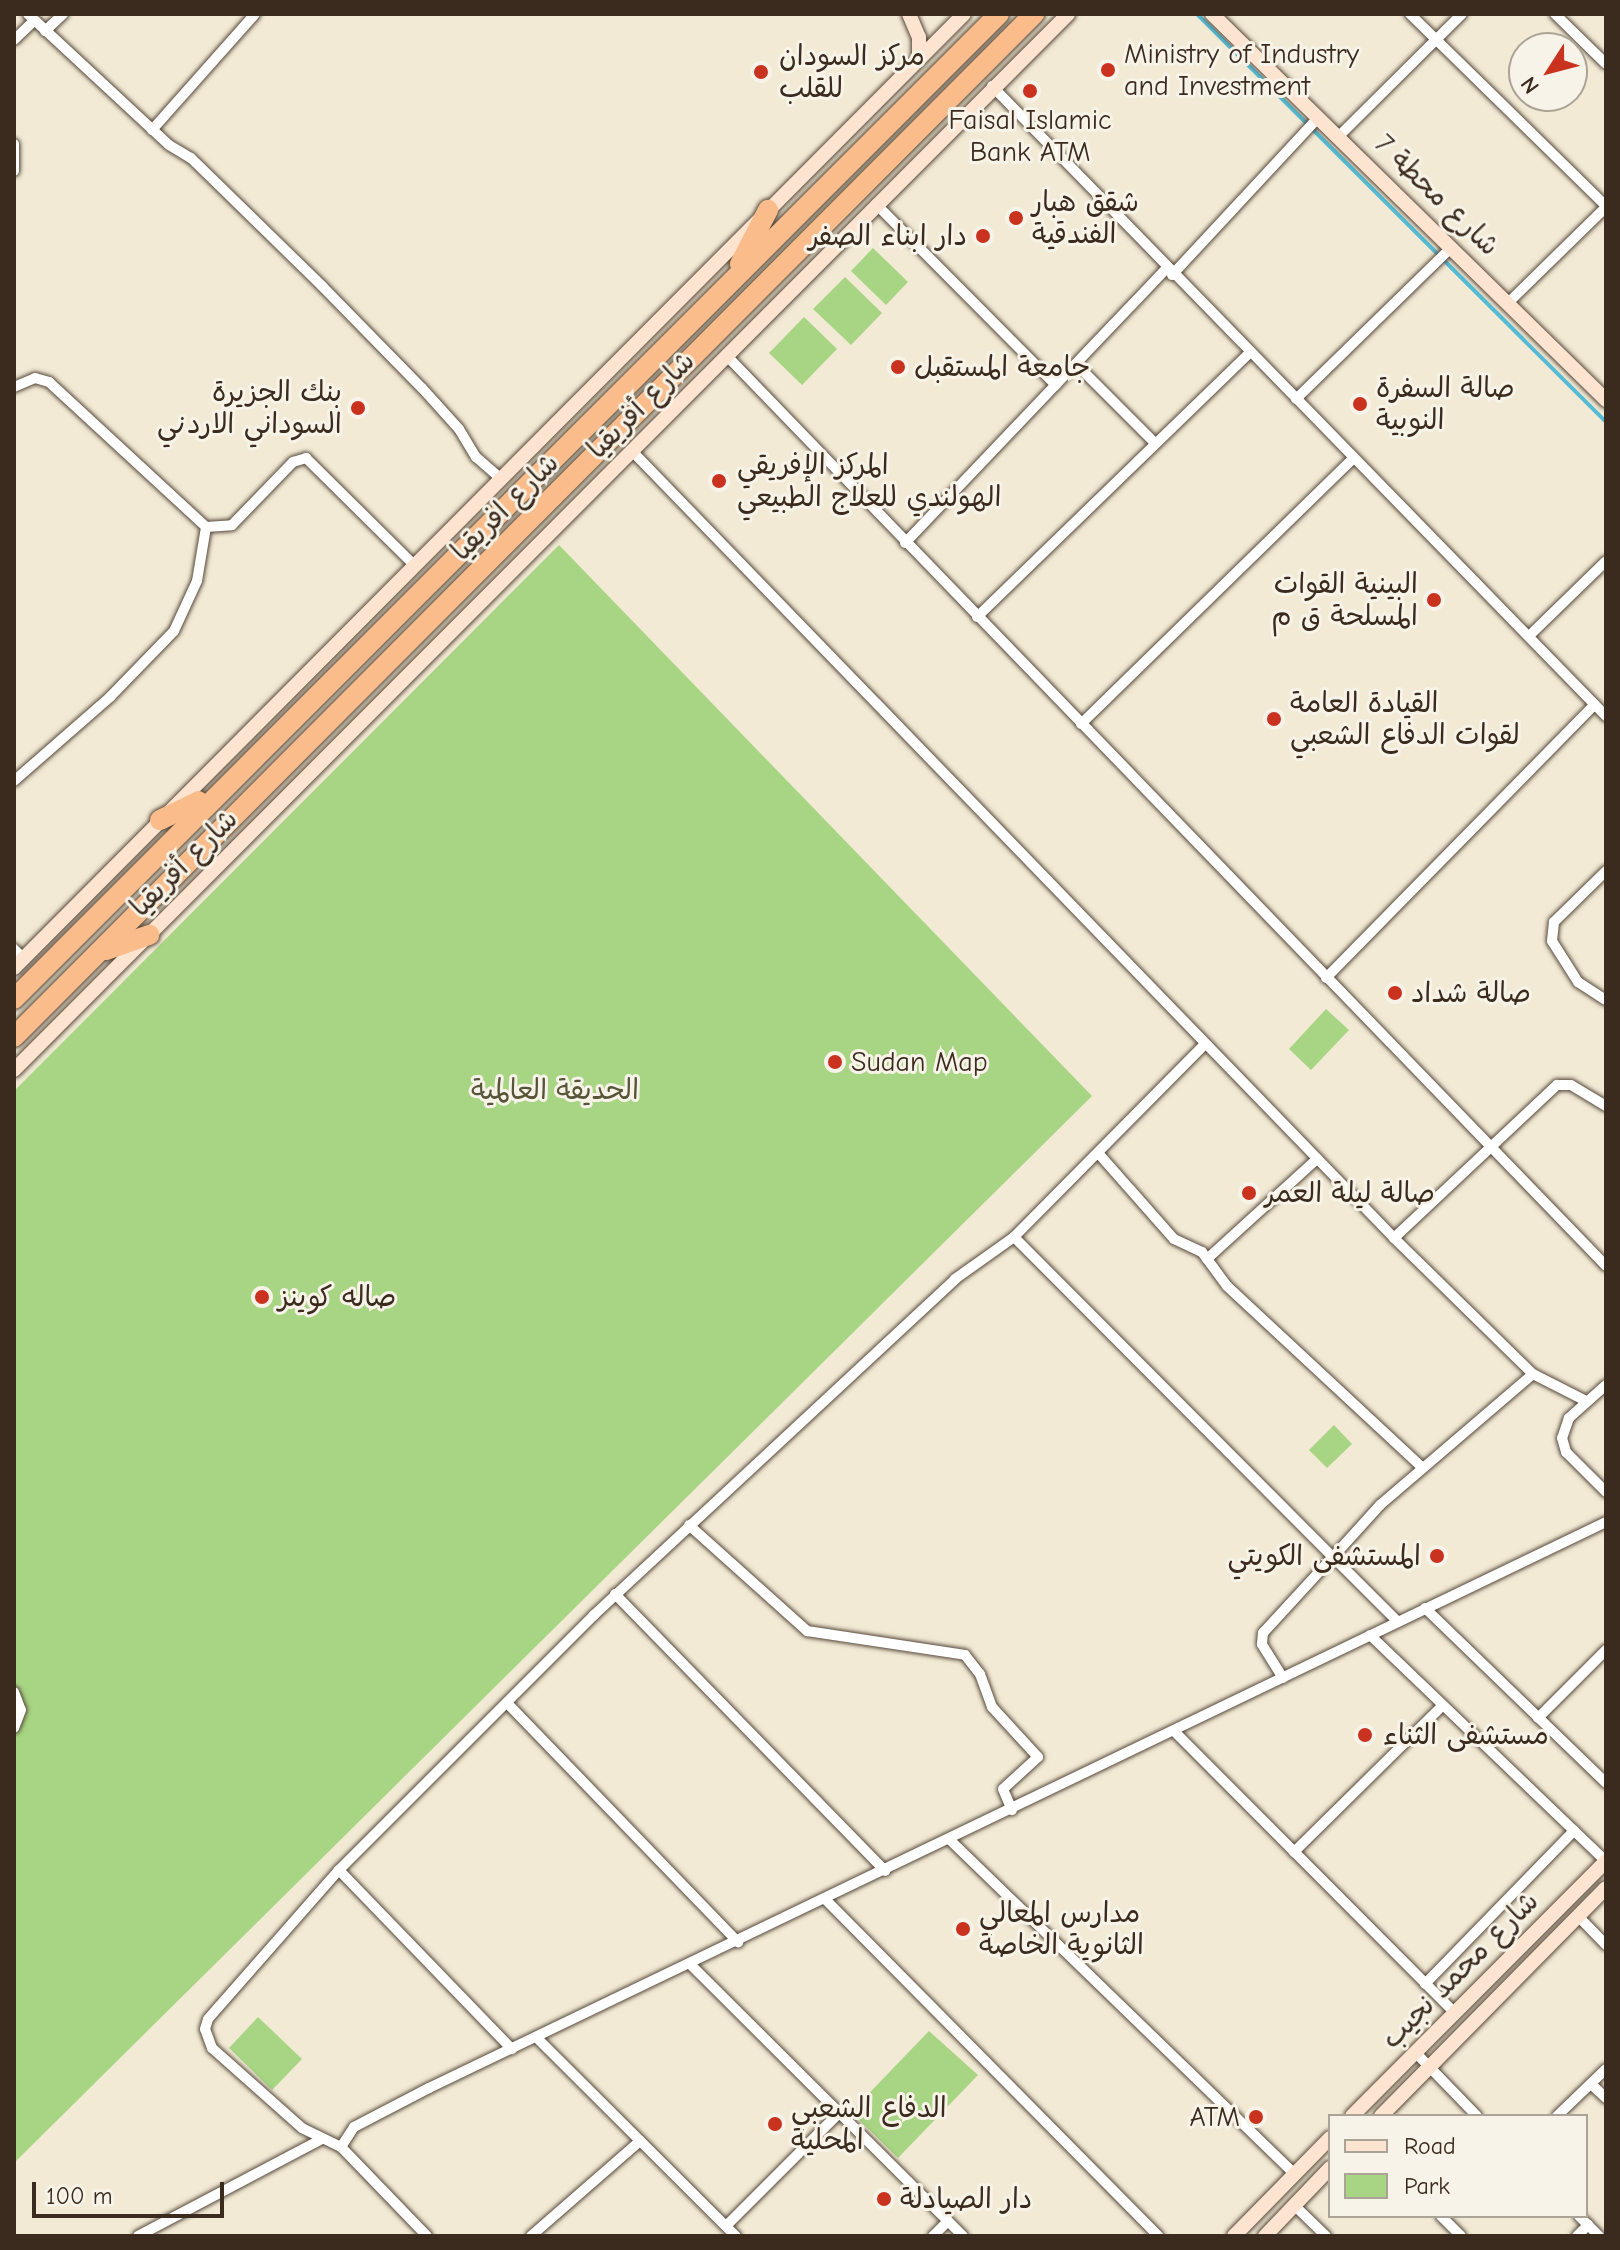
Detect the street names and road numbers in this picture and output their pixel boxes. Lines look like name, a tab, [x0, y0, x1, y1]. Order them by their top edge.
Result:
street label: شارع محطة 7	[1368, 127, 1506, 263]
street label: شارع أفريقيا	[580, 344, 702, 466]
street label: شارع افريقيا	[444, 446, 566, 568]
street label: شارع أفريقيا	[123, 802, 245, 924]
street label: شارع محمد نجيب	[1374, 1884, 1546, 2056]

